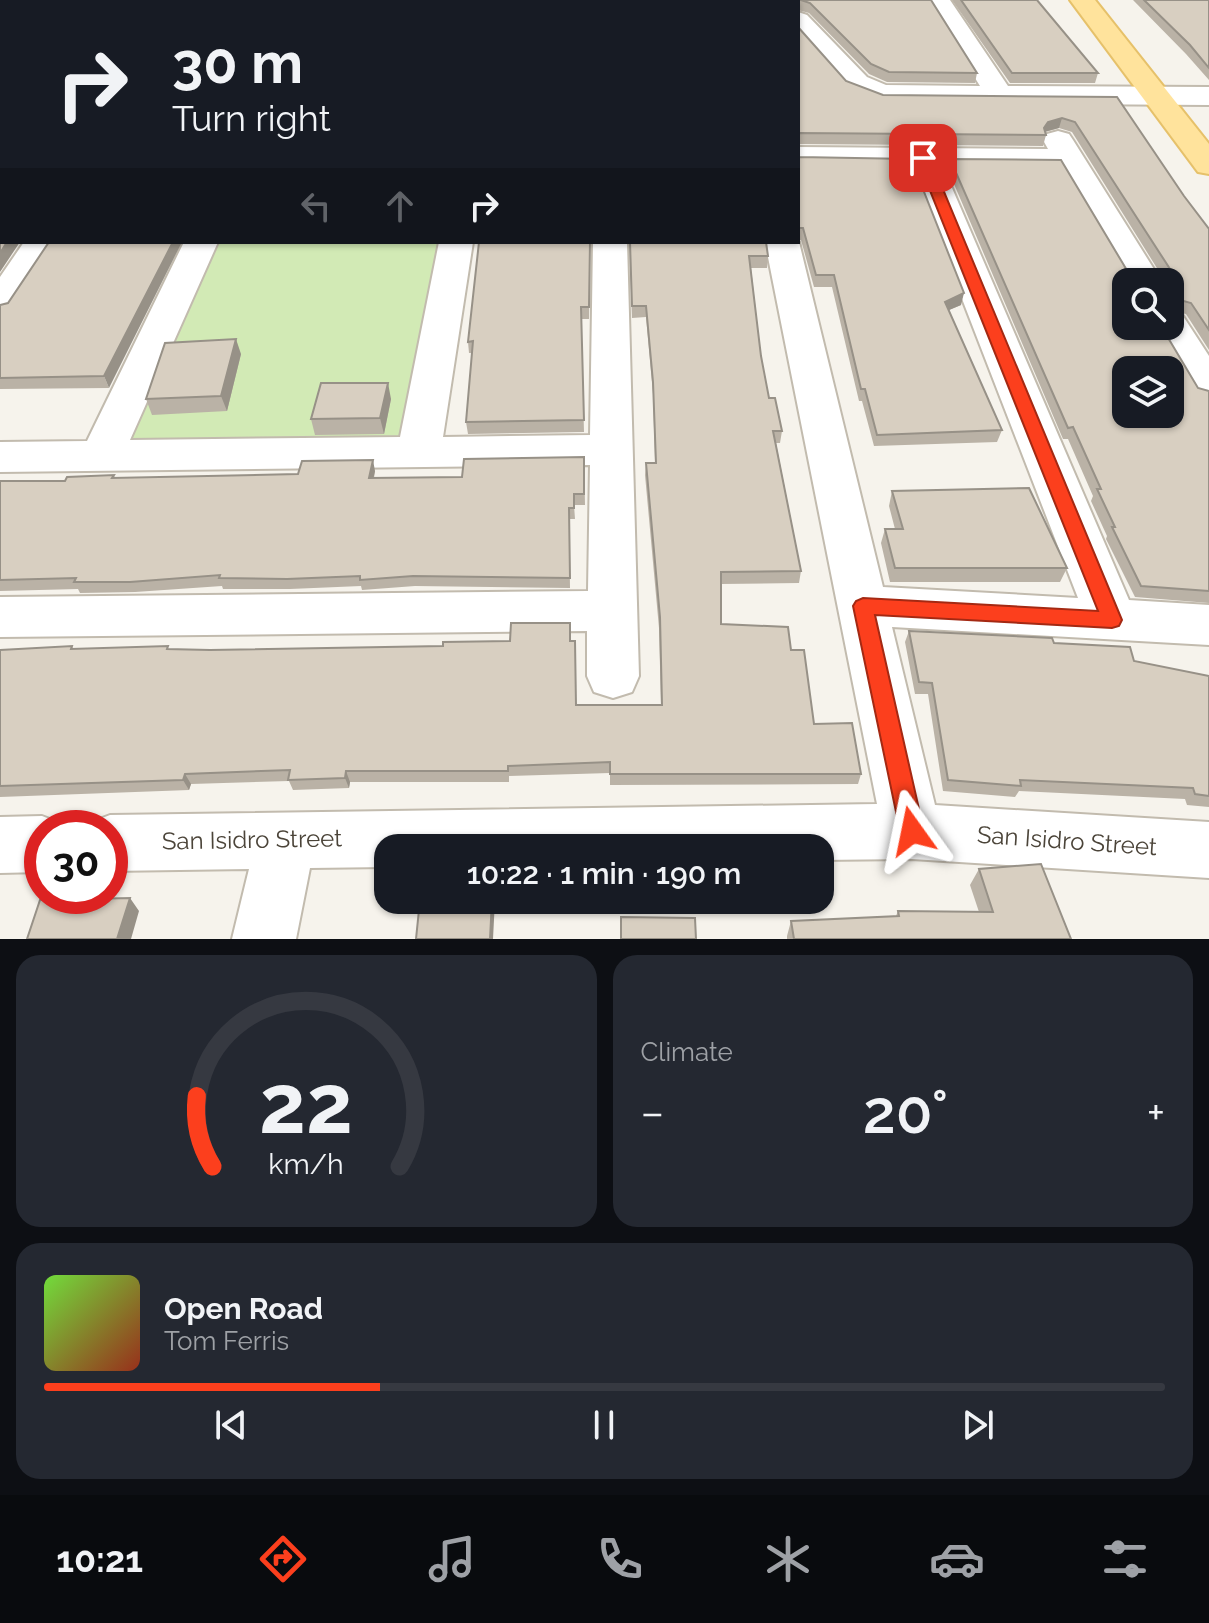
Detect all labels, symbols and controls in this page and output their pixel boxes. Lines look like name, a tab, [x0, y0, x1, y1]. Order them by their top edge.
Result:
text: 30 m	[172, 30, 303, 96]
icon: right	[40, 32, 144, 136]
text: Turn right	[172, 97, 331, 139]
pin	[889, 124, 957, 192]
icon: arrive	[901, 136, 945, 180]
icon: left	[294, 184, 338, 228]
icon: ahead	[378, 184, 422, 228]
icon: right	[462, 184, 506, 228]
map controls	[1112, 268, 1184, 428]
button: search	[1112, 268, 1184, 340]
button: layers	[1112, 356, 1184, 428]
position arrow	[870, 789, 954, 873]
speed limit sign: 30	[24, 810, 128, 914]
street label: San Isidro Street	[976, 820, 1158, 861]
street label: San Isidro Street	[162, 823, 342, 856]
text: 10:22 · 1 min · 190 m	[467, 856, 741, 891]
text: Climate	[641, 1037, 733, 1067]
text: 22	[259, 1055, 353, 1152]
text: 20°	[863, 1077, 948, 1147]
text: −	[641, 1087, 664, 1138]
text: +	[1147, 1087, 1165, 1138]
text: km/h	[269, 1147, 344, 1181]
text: Open Road	[164, 1291, 323, 1326]
text: Tom Ferris	[164, 1326, 289, 1356]
icon: previous	[209, 1403, 253, 1447]
icon: pause	[582, 1403, 626, 1447]
icon: next	[956, 1403, 1000, 1447]
icon: directions	[255, 1531, 311, 1587]
icon: music	[424, 1531, 480, 1587]
icon: phone	[592, 1531, 648, 1587]
icon: climate	[760, 1531, 816, 1587]
icon: car	[929, 1531, 985, 1587]
icon: filters	[1097, 1531, 1153, 1587]
text: 10:21	[56, 1538, 143, 1580]

